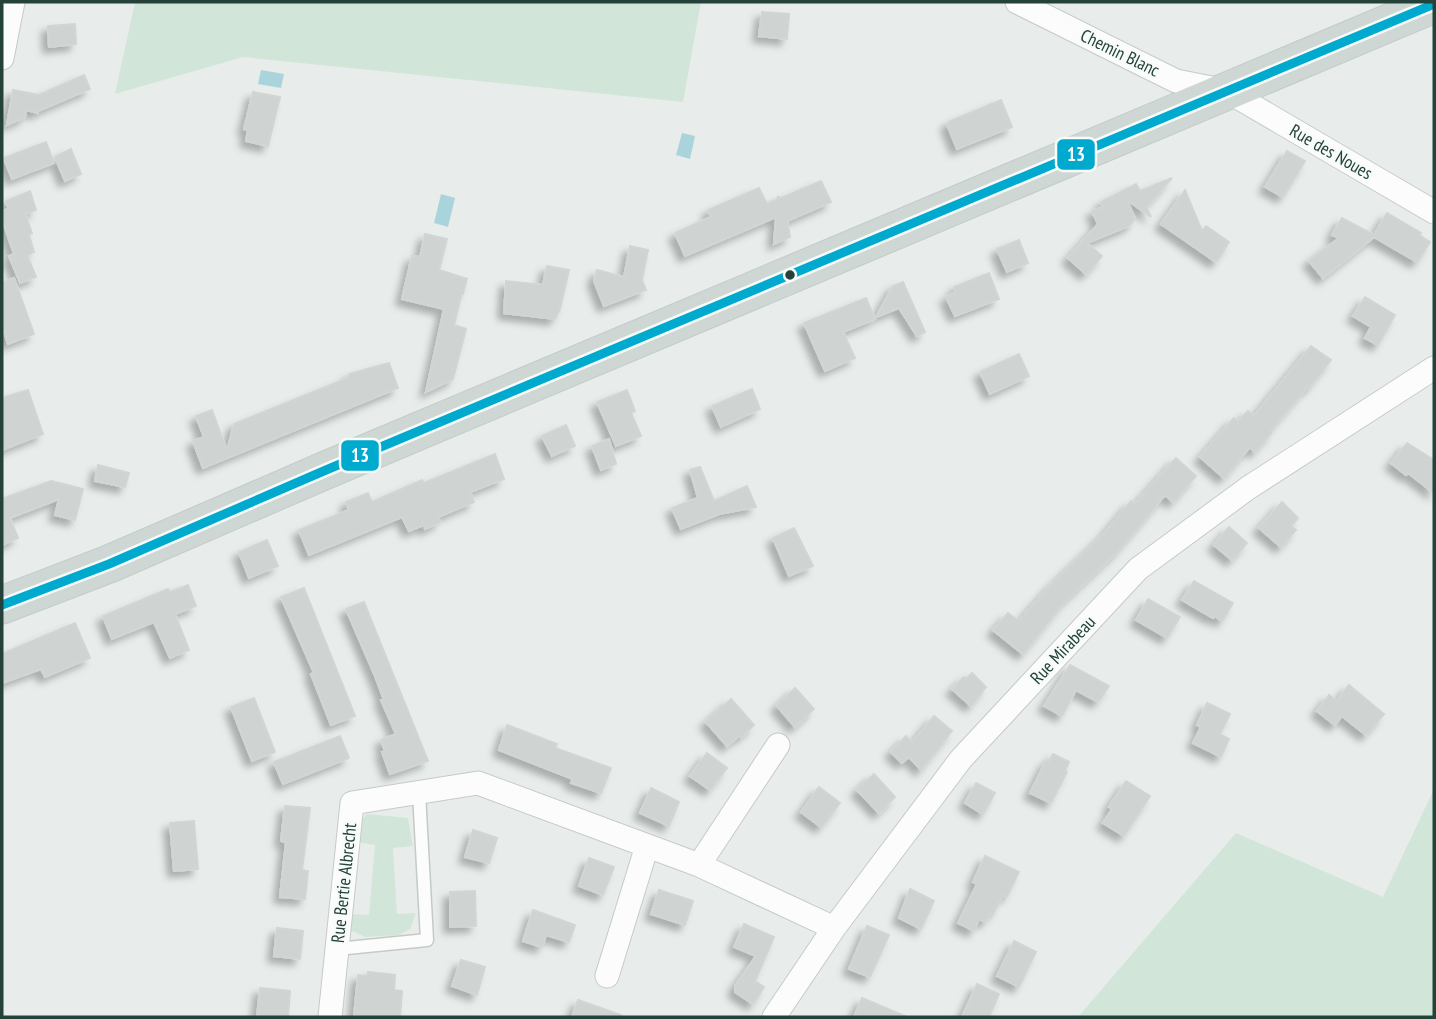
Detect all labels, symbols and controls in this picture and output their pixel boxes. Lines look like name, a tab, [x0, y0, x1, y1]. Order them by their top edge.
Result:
street label: Chemin Blanc	[1077, 24, 1164, 82]
street label: Rue des Noues	[1286, 119, 1377, 184]
line badge: 13	[1056, 138, 1096, 171]
text: 13	[1067, 142, 1085, 166]
unlabelled marker	[783, 268, 797, 282]
line badge: 13	[340, 439, 380, 472]
text: 13	[351, 443, 369, 467]
street label: Rue Mirabeau	[1025, 611, 1100, 689]
street label: Rue Bertie Albrecht	[326, 822, 361, 944]

